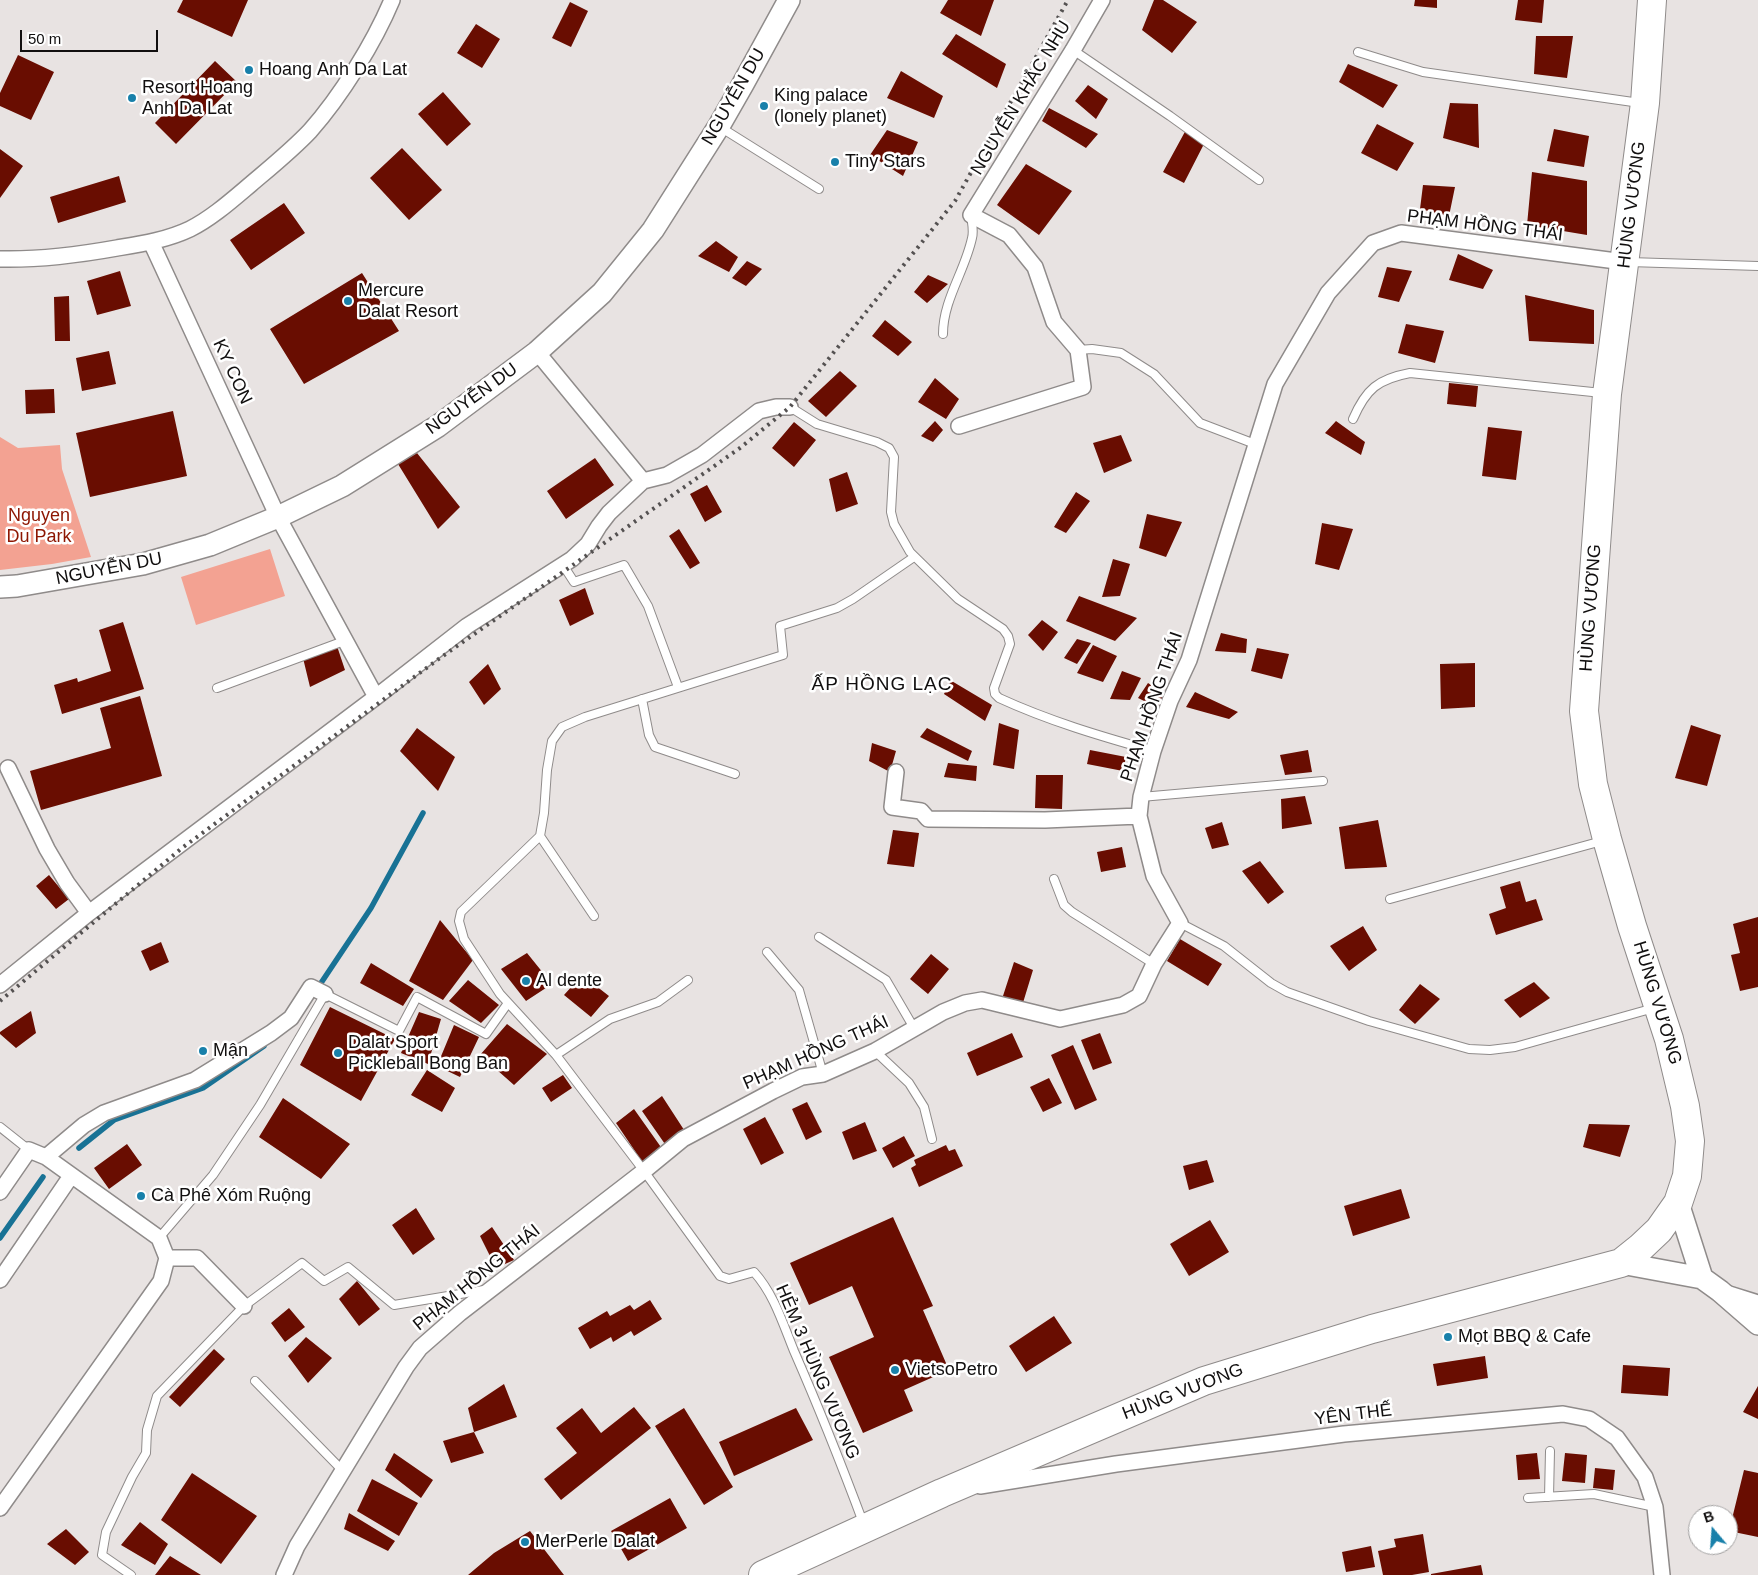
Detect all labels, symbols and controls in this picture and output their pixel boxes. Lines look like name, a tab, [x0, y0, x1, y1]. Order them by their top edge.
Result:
street label: NGUYỄN KHẮC NHU	[966, 17, 1076, 179]
scale bar	[22, 20, 160, 52]
text: 50 m	[28, 30, 61, 47]
street label: NGUYỄN DU	[698, 45, 770, 149]
place label: Hoang Anh Da Lat	[259, 59, 407, 81]
marker: Hoang Anh Da Lat	[243, 64, 255, 76]
place label: Resort Hoang Anh Da Lat	[142, 77, 253, 120]
place label: King palace (lonely planet)	[774, 85, 887, 128]
marker: Resort Hoang Anh Da Lat	[126, 92, 138, 104]
marker: King palace (lonely planet)	[758, 100, 770, 112]
street label: HÙNG VƯƠNG	[1613, 140, 1651, 270]
place label: Tiny Stars	[845, 151, 925, 173]
marker: Tiny Stars	[829, 156, 841, 168]
street label: PHẠM HỒNG THÁI	[1406, 206, 1564, 246]
place label: Mercure Dalat Resort	[358, 280, 458, 322]
marker: Mercure Dalat Resort	[342, 295, 354, 307]
street label: KY CON	[208, 336, 256, 408]
street label: NGUYỄN DU	[422, 359, 522, 439]
park label: Nguyen Du Park	[6, 505, 72, 548]
street label: HÙNG VƯƠNG	[1576, 543, 1606, 673]
street label: NGUYỄN DU	[54, 548, 164, 590]
street label: PHẠM HỒNG THÁI	[1116, 629, 1188, 785]
district label: ẤP HỒNG LẠC	[810, 674, 954, 696]
street label: HÙNG VƯƠNG	[1628, 939, 1686, 1067]
place label: Al dente	[536, 970, 602, 992]
marker: Al dente	[520, 975, 532, 987]
street label: PHẠM HỒNG THÁI	[740, 1011, 892, 1095]
place label: Dalat Sport Pickleball Bong Ban	[348, 1032, 508, 1074]
place label: Mận	[213, 1040, 248, 1062]
marker: Mận	[197, 1045, 209, 1057]
marker: Dalat Sport Pickleball Bong Ban	[332, 1047, 344, 1059]
place label: Cà Phê Xóm Ruộng	[151, 1185, 311, 1207]
marker: Cà Phê Xóm Ruộng	[135, 1190, 147, 1202]
street label: PHẠM HỒNG THÁI	[409, 1220, 545, 1336]
street label: HẺM 3 HÙNG VƯƠNG	[770, 1281, 864, 1463]
place label: Mọt BBQ & Cafe	[1458, 1326, 1591, 1348]
marker: Mọt BBQ & Cafe	[1442, 1331, 1454, 1343]
place label: VietsoPetro	[905, 1359, 998, 1381]
street label: HÙNG VƯƠNG	[1119, 1359, 1247, 1425]
marker: VietsoPetro	[889, 1364, 901, 1376]
street label: YÊN THẾ	[1313, 1400, 1393, 1430]
north arrow	[1688, 1505, 1738, 1555]
text: B	[1701, 1508, 1716, 1526]
place label: MerPerle Dalat	[535, 1531, 655, 1553]
marker: MerPerle Dalat	[519, 1536, 531, 1548]

